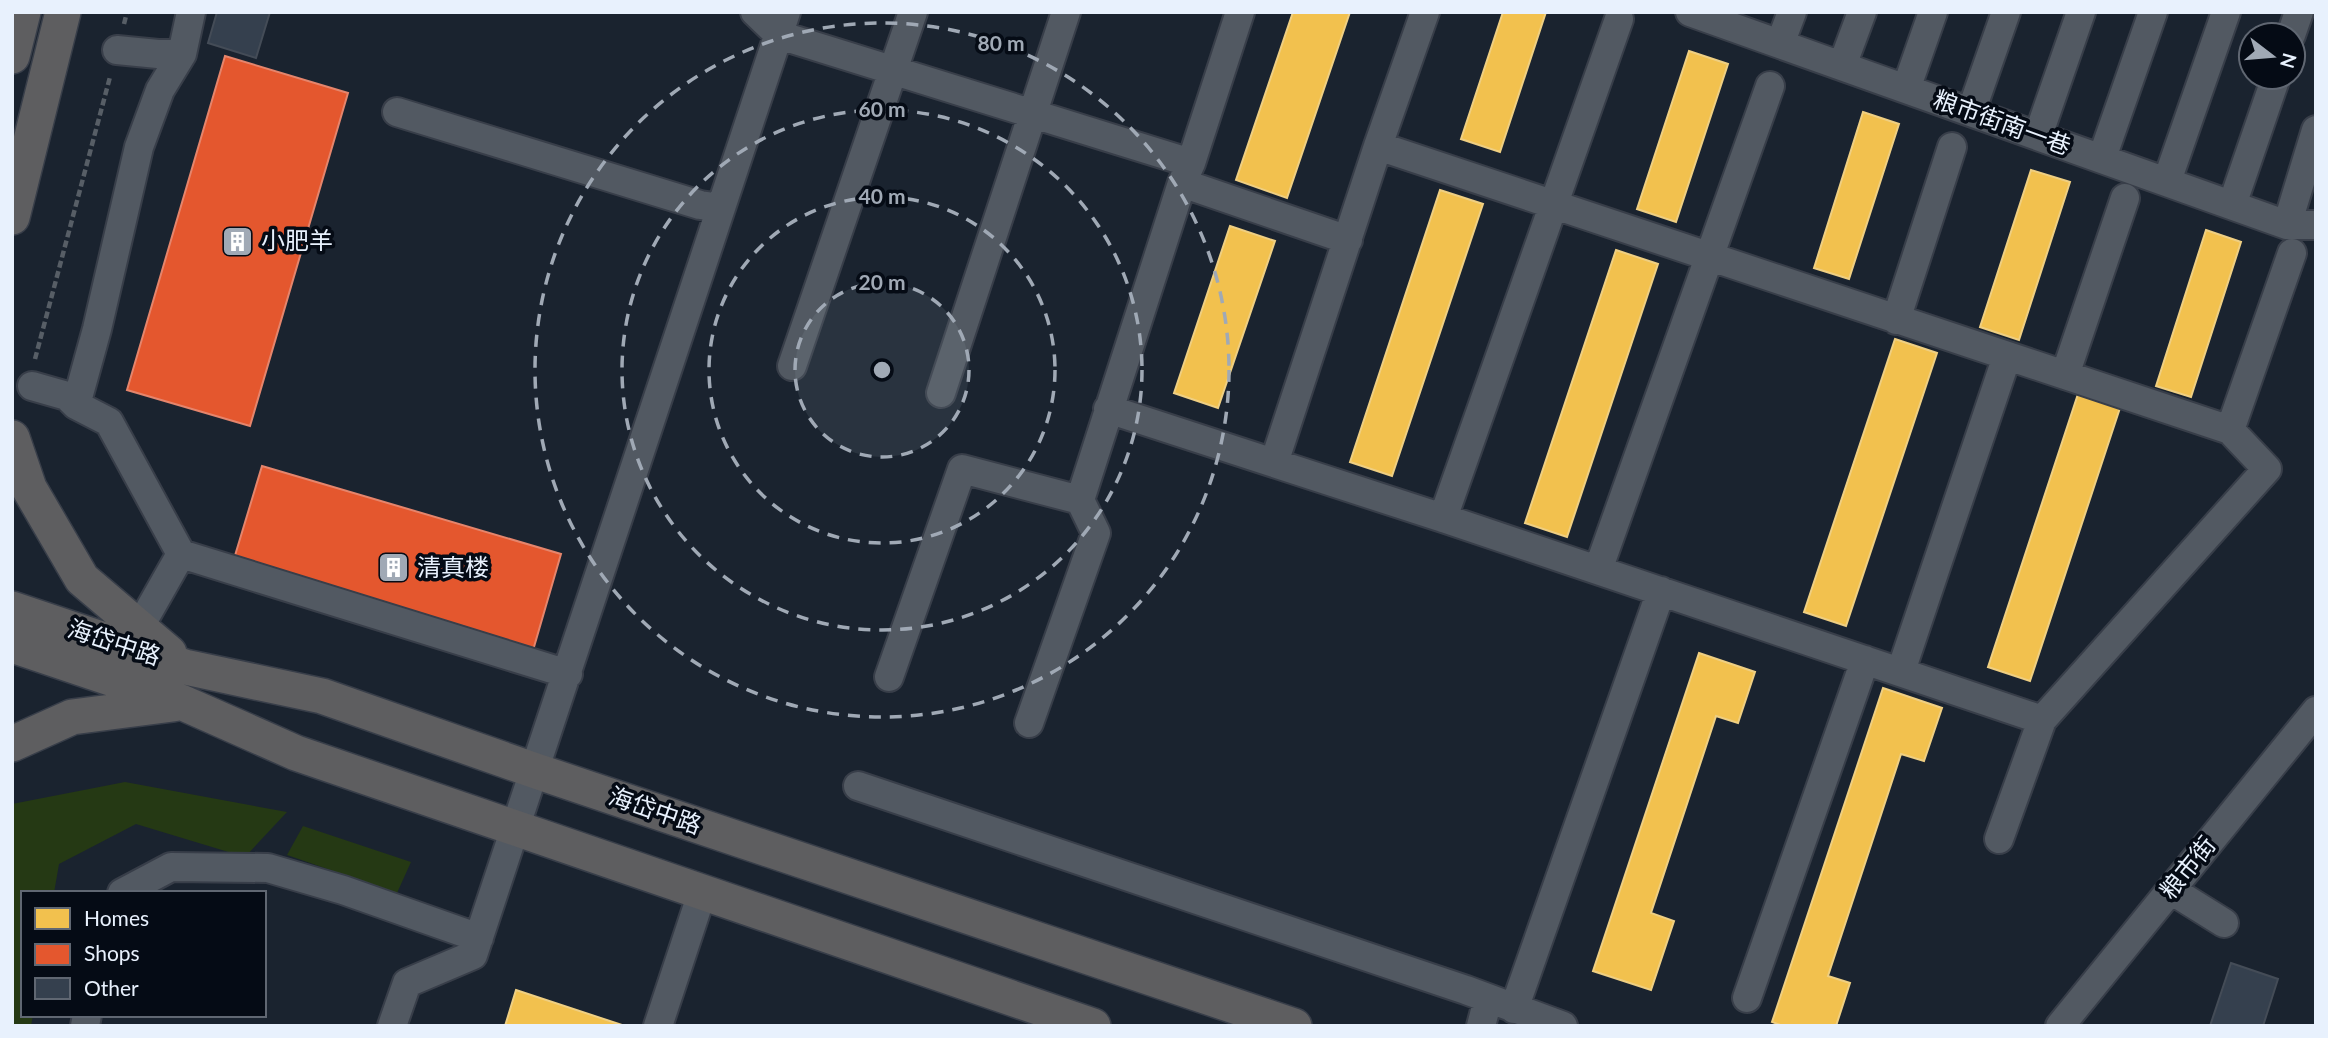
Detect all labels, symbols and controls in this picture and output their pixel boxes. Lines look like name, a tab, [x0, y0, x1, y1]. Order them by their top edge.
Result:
north arrow	[2237, 21, 2307, 91]
text: 80 m	[977, 30, 1025, 55]
text: N	[2276, 51, 2302, 71]
street label: 粮市街南一巷	[1930, 83, 2075, 160]
text: 60 m	[858, 96, 906, 121]
text: 40 m	[858, 183, 906, 208]
building icon: 小肥羊	[221, 224, 255, 258]
place label: 小肥羊	[261, 225, 333, 254]
text: 20 m	[858, 269, 906, 294]
centre of rings	[870, 358, 894, 382]
building icon: 清真楼	[377, 551, 411, 585]
place label: 清真楼	[417, 552, 489, 581]
street label: 海岱中路	[64, 613, 165, 670]
street label: 海岱中路	[605, 780, 706, 839]
street label: 粮市街	[2153, 830, 2221, 904]
legend	[21, 891, 266, 1017]
text: Homes	[84, 905, 149, 930]
text: Shops	[84, 940, 140, 965]
text: Other	[84, 975, 139, 1000]

